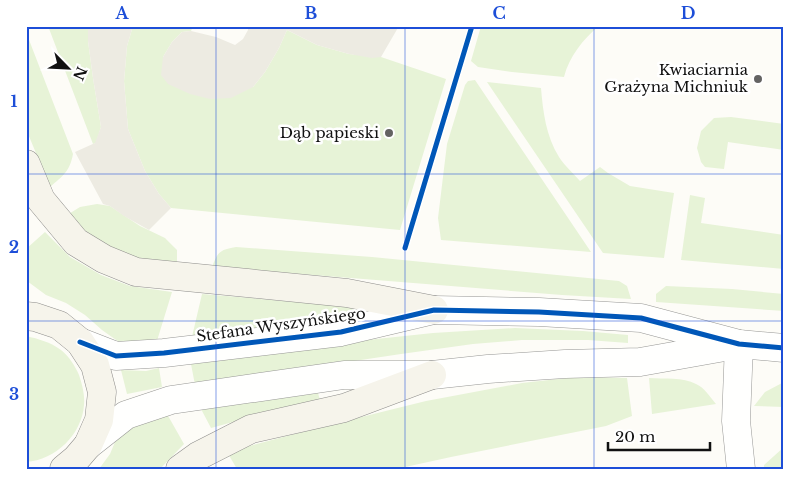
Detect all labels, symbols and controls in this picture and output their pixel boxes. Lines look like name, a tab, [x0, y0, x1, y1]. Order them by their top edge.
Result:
text: A	[115, 3, 130, 23]
text: B	[305, 3, 318, 23]
text: C	[492, 3, 506, 23]
text: D	[681, 3, 695, 23]
north arrow	[42, 42, 92, 92]
place label: Kwiaciarnia Grażyna Michniuk	[604, 60, 749, 96]
text: N	[69, 64, 91, 83]
marker: Kwiaciarnia Grażyna Michniuk	[752, 73, 764, 85]
text: 1	[11, 91, 18, 111]
place label: Dąb papieski	[280, 123, 379, 142]
marker: Dąb papieski	[383, 127, 395, 139]
text: 2	[9, 237, 19, 257]
street label: Stefana Wyszyńskiego	[195, 303, 367, 346]
text: 3	[9, 384, 19, 404]
scale bar	[608, 420, 710, 452]
text: 20 m	[615, 427, 655, 446]

